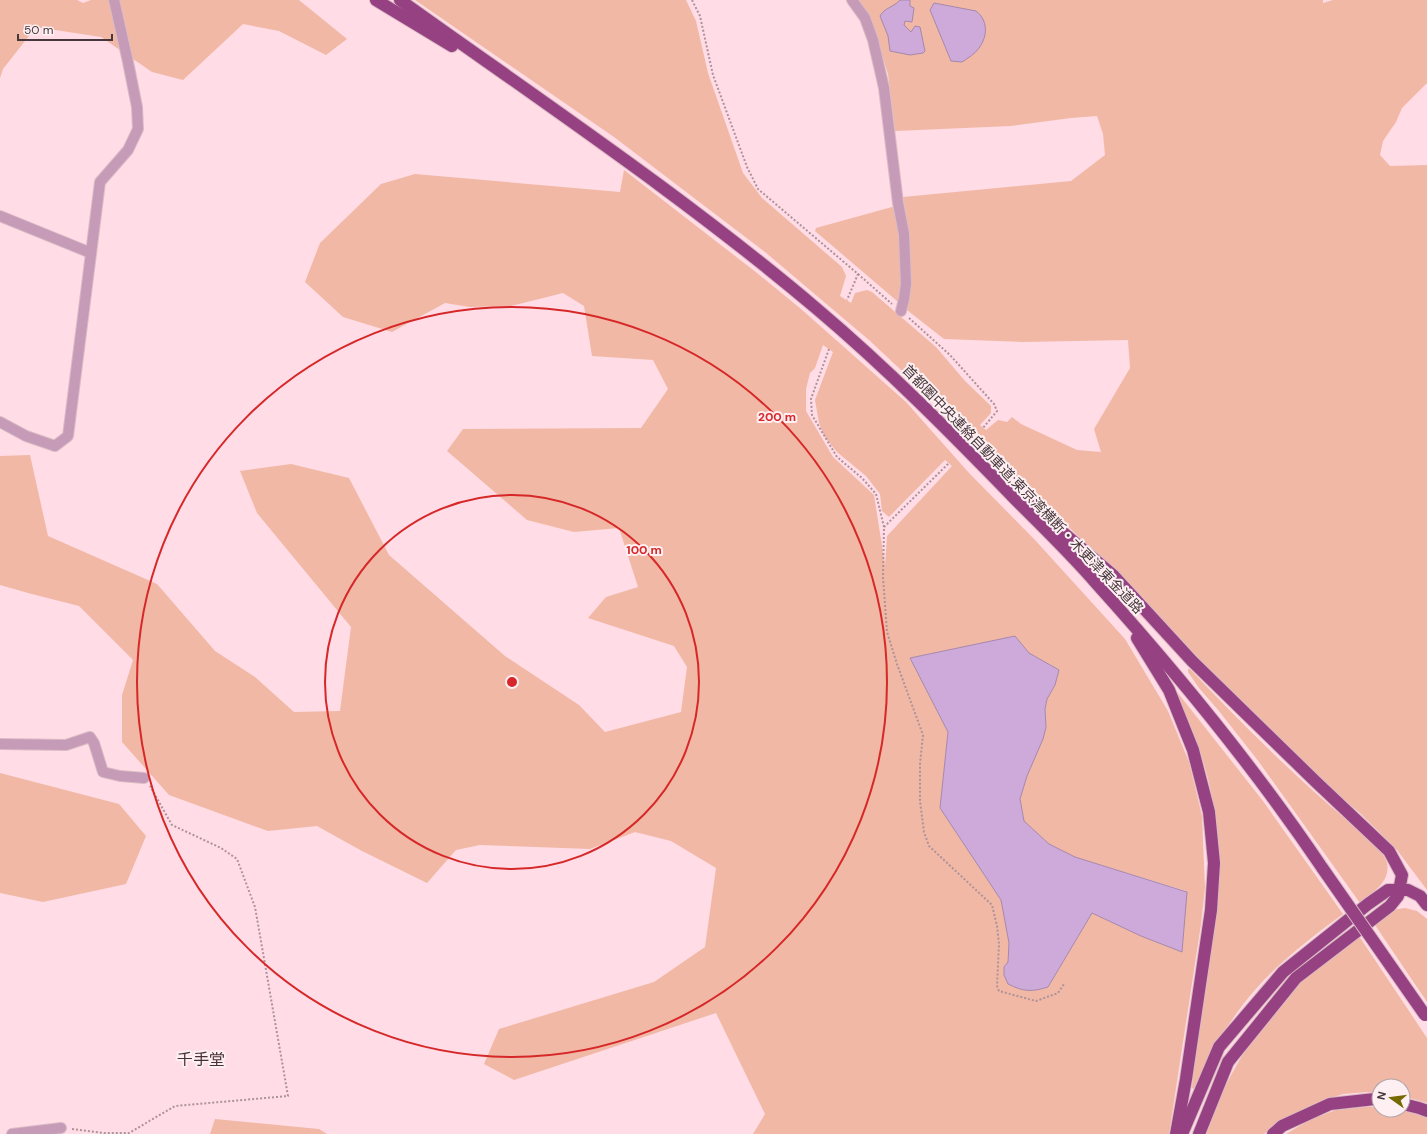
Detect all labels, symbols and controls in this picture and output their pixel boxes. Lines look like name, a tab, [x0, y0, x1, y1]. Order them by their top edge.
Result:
scale bar	[18, 16, 112, 42]
text: 50 m	[24, 22, 53, 38]
street label: 首都圏中央連絡自動車道;東京湾横断・木更津東金道路	[899, 361, 1147, 617]
text: 200 m	[758, 409, 796, 425]
text: 100 m	[626, 542, 662, 558]
centre of rings	[505, 675, 519, 689]
district label: 千手堂	[177, 1049, 225, 1070]
north arrow	[1371, 1078, 1411, 1118]
text: N	[1374, 1090, 1389, 1101]

